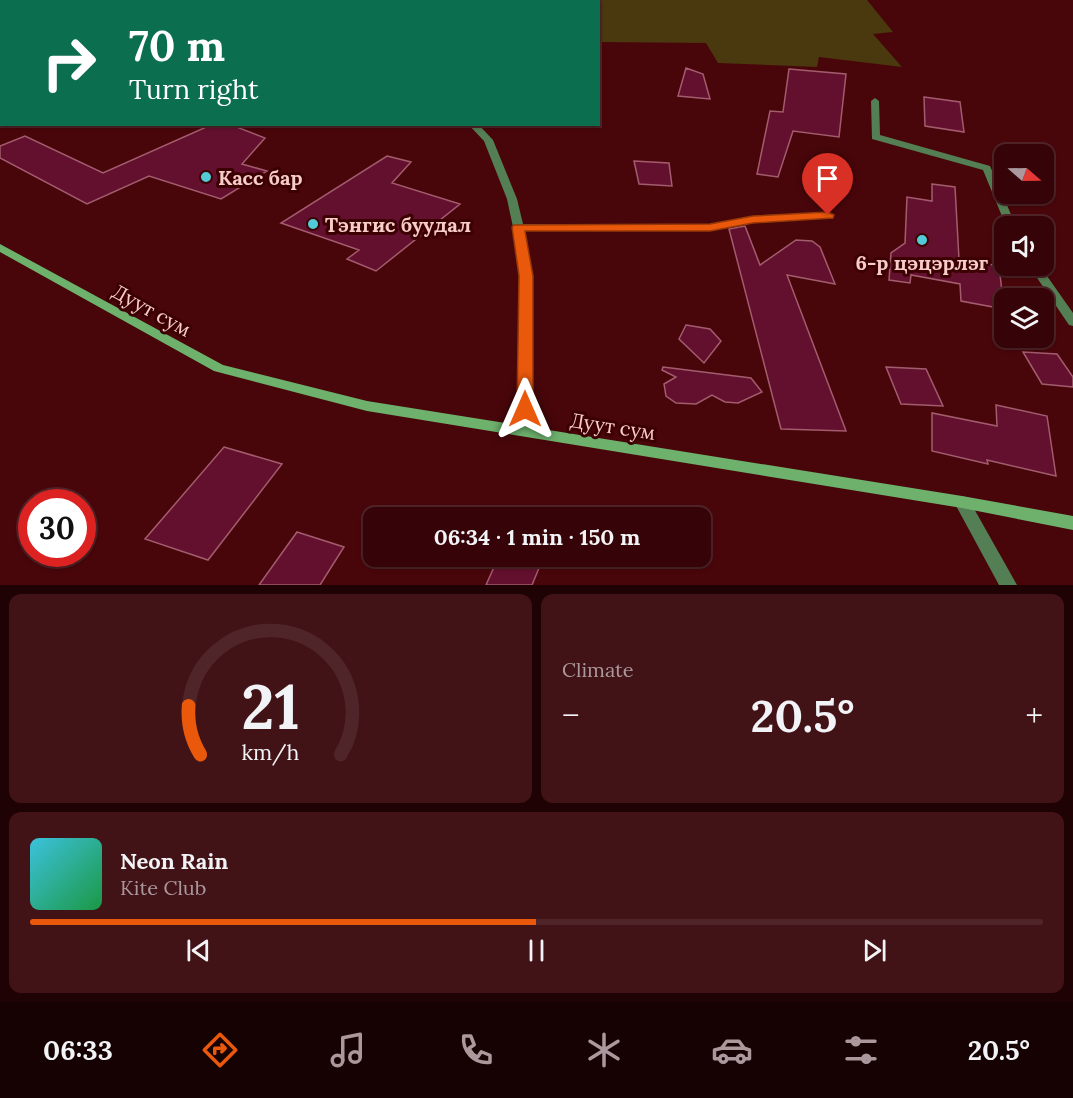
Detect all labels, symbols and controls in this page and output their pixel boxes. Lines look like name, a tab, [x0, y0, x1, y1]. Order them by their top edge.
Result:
text: 70 m	[129, 19, 225, 73]
icon: right	[30, 24, 108, 102]
text: Turn right	[129, 72, 258, 106]
north arrow	[994, 144, 1054, 204]
map controls	[994, 144, 1054, 348]
pin	[802, 153, 853, 215]
icon: arrive	[811, 162, 844, 195]
place label: Касс бар	[218, 165, 302, 190]
marker: Касс бар	[199, 170, 213, 184]
place label: Тэнгис буудал	[325, 212, 471, 237]
button: sound	[994, 216, 1054, 276]
marker: Тэнгис буудал	[306, 217, 320, 231]
marker: 6-р цэцэрлэг	[915, 233, 929, 247]
place label: 6-р цэцэрлэг	[855, 250, 989, 275]
street label: Дуут сум	[108, 278, 196, 342]
button: layers	[994, 288, 1054, 348]
position arrow	[493, 377, 557, 441]
street label: Дуут сум	[568, 407, 658, 445]
speed limit sign: 30	[18, 489, 96, 567]
text: 06:34 · 1 min · 150 m	[434, 523, 640, 551]
text: Climate	[562, 657, 634, 682]
text: 21	[241, 666, 300, 746]
text: 20.5°	[751, 687, 854, 744]
text: −	[562, 694, 580, 736]
text: +	[1025, 694, 1043, 736]
text: km/h	[242, 739, 300, 767]
text: Neon Rain	[120, 847, 228, 875]
text: Kite Club	[120, 875, 206, 900]
icon: previous	[182, 934, 215, 967]
icon: pause	[520, 934, 553, 967]
icon: next	[858, 934, 891, 967]
icon: directions	[199, 1029, 241, 1071]
icon: music	[327, 1029, 369, 1071]
icon: phone	[455, 1029, 497, 1071]
icon: climate	[583, 1029, 625, 1071]
icon: car	[711, 1029, 753, 1071]
icon: filters	[840, 1029, 882, 1071]
text: 06:33	[43, 1033, 113, 1067]
text: 20.5°	[968, 1033, 1030, 1067]

